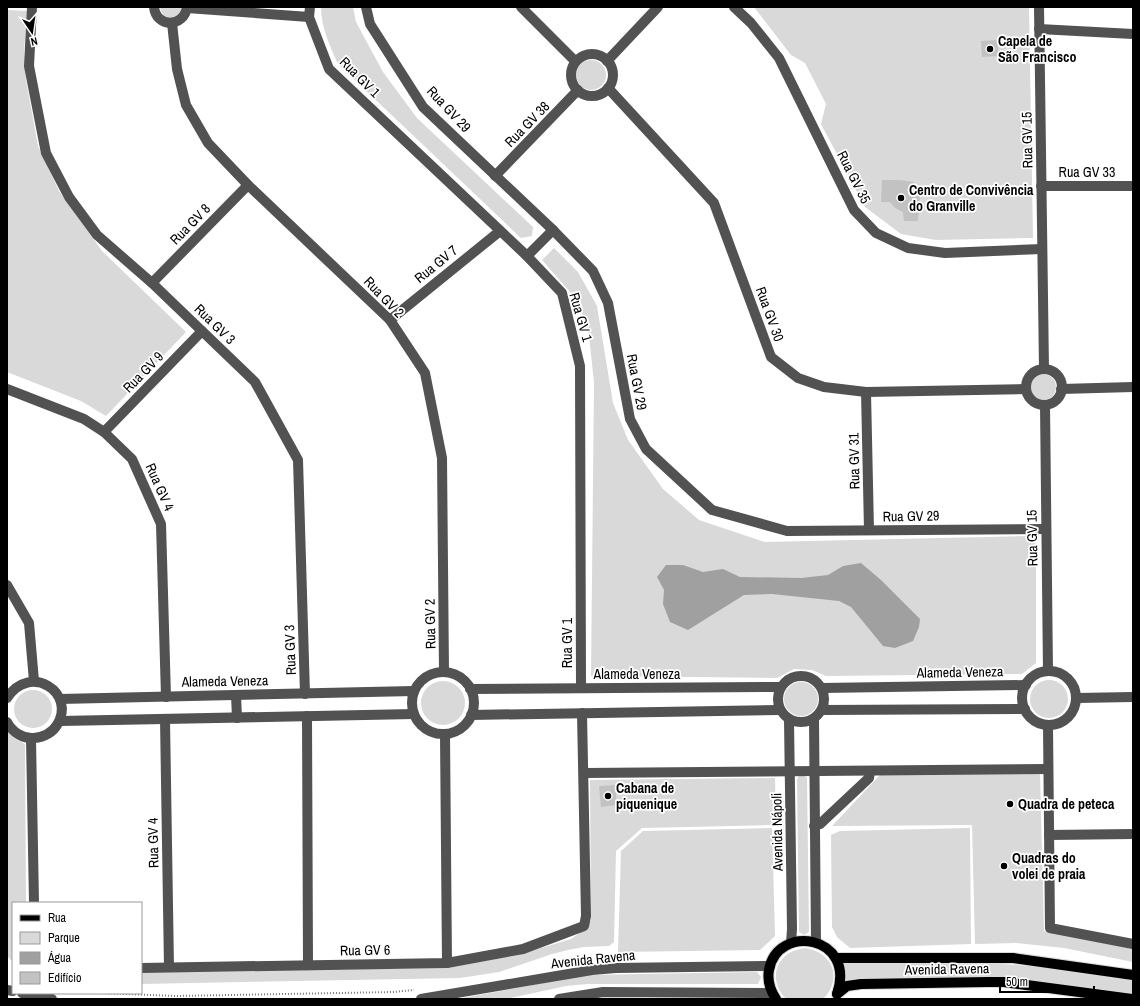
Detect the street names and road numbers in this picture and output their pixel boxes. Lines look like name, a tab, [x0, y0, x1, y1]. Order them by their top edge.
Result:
street label: Rua GV 1	[336, 53, 385, 102]
street label: Rua GV 29	[423, 82, 475, 136]
street label: Rua GV 38	[501, 97, 553, 151]
street label: Rua GV 15	[1018, 111, 1036, 169]
street label: Rua GV 35	[833, 148, 875, 206]
street label: Rua GV 33	[1059, 163, 1115, 181]
street label: Rua GV 8	[166, 200, 214, 248]
street label: Rua GV 7	[411, 241, 461, 287]
street label: Rua GV 2	[360, 273, 408, 321]
street label: Rua GV 30	[752, 284, 788, 344]
street label: Rua GV 1	[565, 290, 597, 344]
street label: Rua GV 3	[191, 300, 239, 348]
street label: Rua GV 9	[119, 348, 167, 396]
street label: Rua GV 29	[623, 352, 651, 412]
street label: Rua GV 31	[844, 432, 863, 490]
street label: Rua GV 4	[142, 460, 179, 514]
street label: Rua GV 29	[882, 507, 940, 525]
street label: Rua GV 15	[1023, 509, 1041, 567]
street label: Rua GV 2	[421, 599, 439, 649]
street label: Rua GV 1	[558, 617, 576, 668]
street label: Rua GV 3	[280, 624, 300, 676]
street label: Alameda Veneza	[915, 662, 1004, 682]
street label: Alameda Veneza	[593, 665, 681, 683]
street label: Alameda Veneza	[180, 671, 269, 691]
street label: Avenida Nápoli	[767, 793, 787, 872]
street label: Rua GV 4	[144, 817, 162, 868]
street label: Rua GV 6	[340, 941, 390, 959]
street label: Avenida Ravena	[549, 946, 637, 972]
street label: Avenida Ravena	[904, 959, 990, 979]

